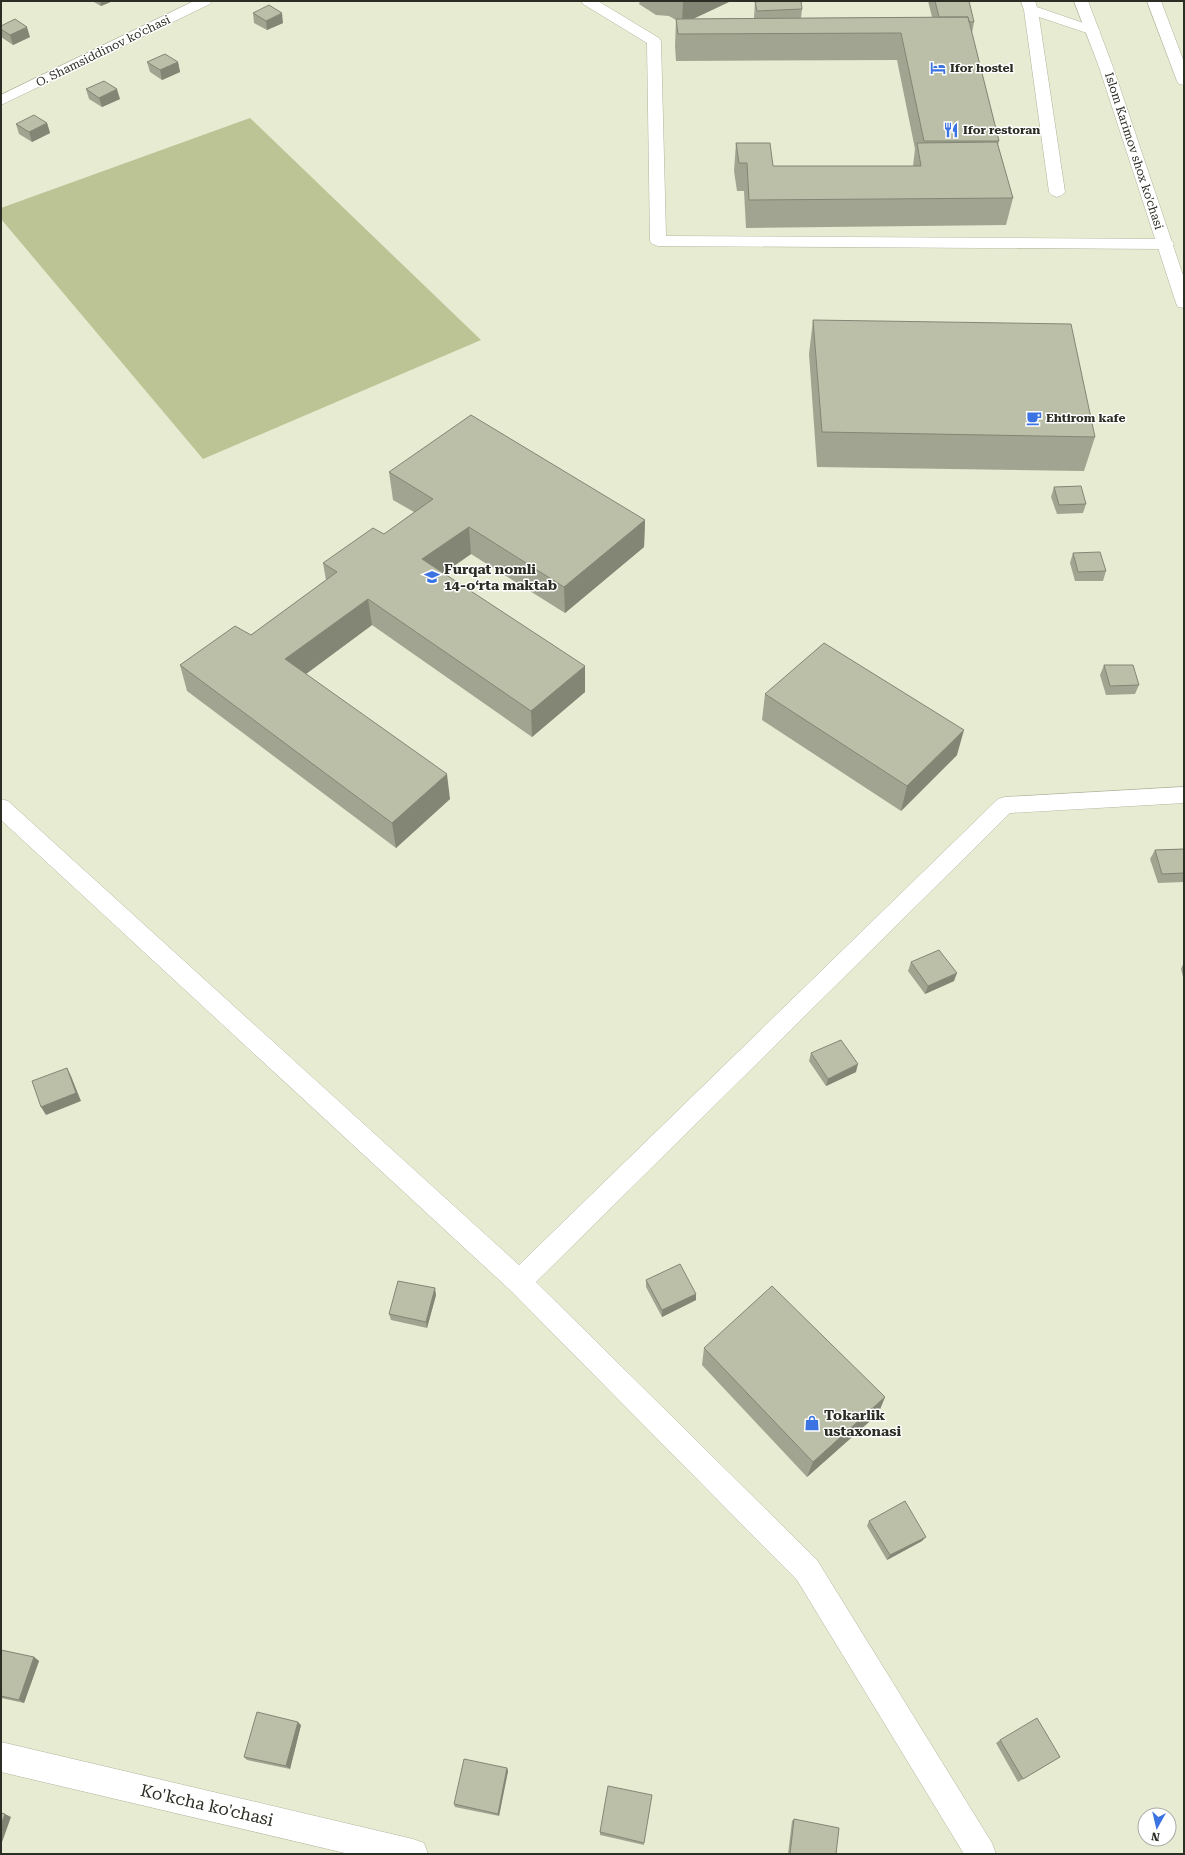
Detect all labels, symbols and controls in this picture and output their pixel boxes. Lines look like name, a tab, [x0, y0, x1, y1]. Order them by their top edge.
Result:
street label: O. Shamsiddinov ko'chasi	[34, 12, 173, 90]
hotel icon: Ifor hostel	[929, 59, 947, 77]
place label: Ifor hostel	[950, 61, 1014, 75]
street label: Islom Karimov shox ko'chasi	[1102, 71, 1166, 231]
restaurant icon: Ifor restoran	[942, 121, 960, 139]
place label: Ifor restoran	[963, 123, 1040, 137]
cafe icon: Ehtirom kafe	[1025, 409, 1043, 427]
place label: Ehtirom kafe	[1046, 411, 1126, 425]
place label: Furqat nomli 14-oʻrta maktab	[444, 561, 557, 593]
school or university icon: Furqat nomli 14-oʻrta maktab	[423, 568, 441, 586]
place label: Tokarlik ustaxonasi	[824, 1407, 902, 1439]
shop icon: Tokarlik ustaxonasi	[803, 1414, 821, 1432]
street label: Ko'kcha ko'chasi	[138, 1780, 276, 1830]
north arrow	[1137, 1807, 1177, 1847]
text: N	[1150, 1829, 1161, 1843]

